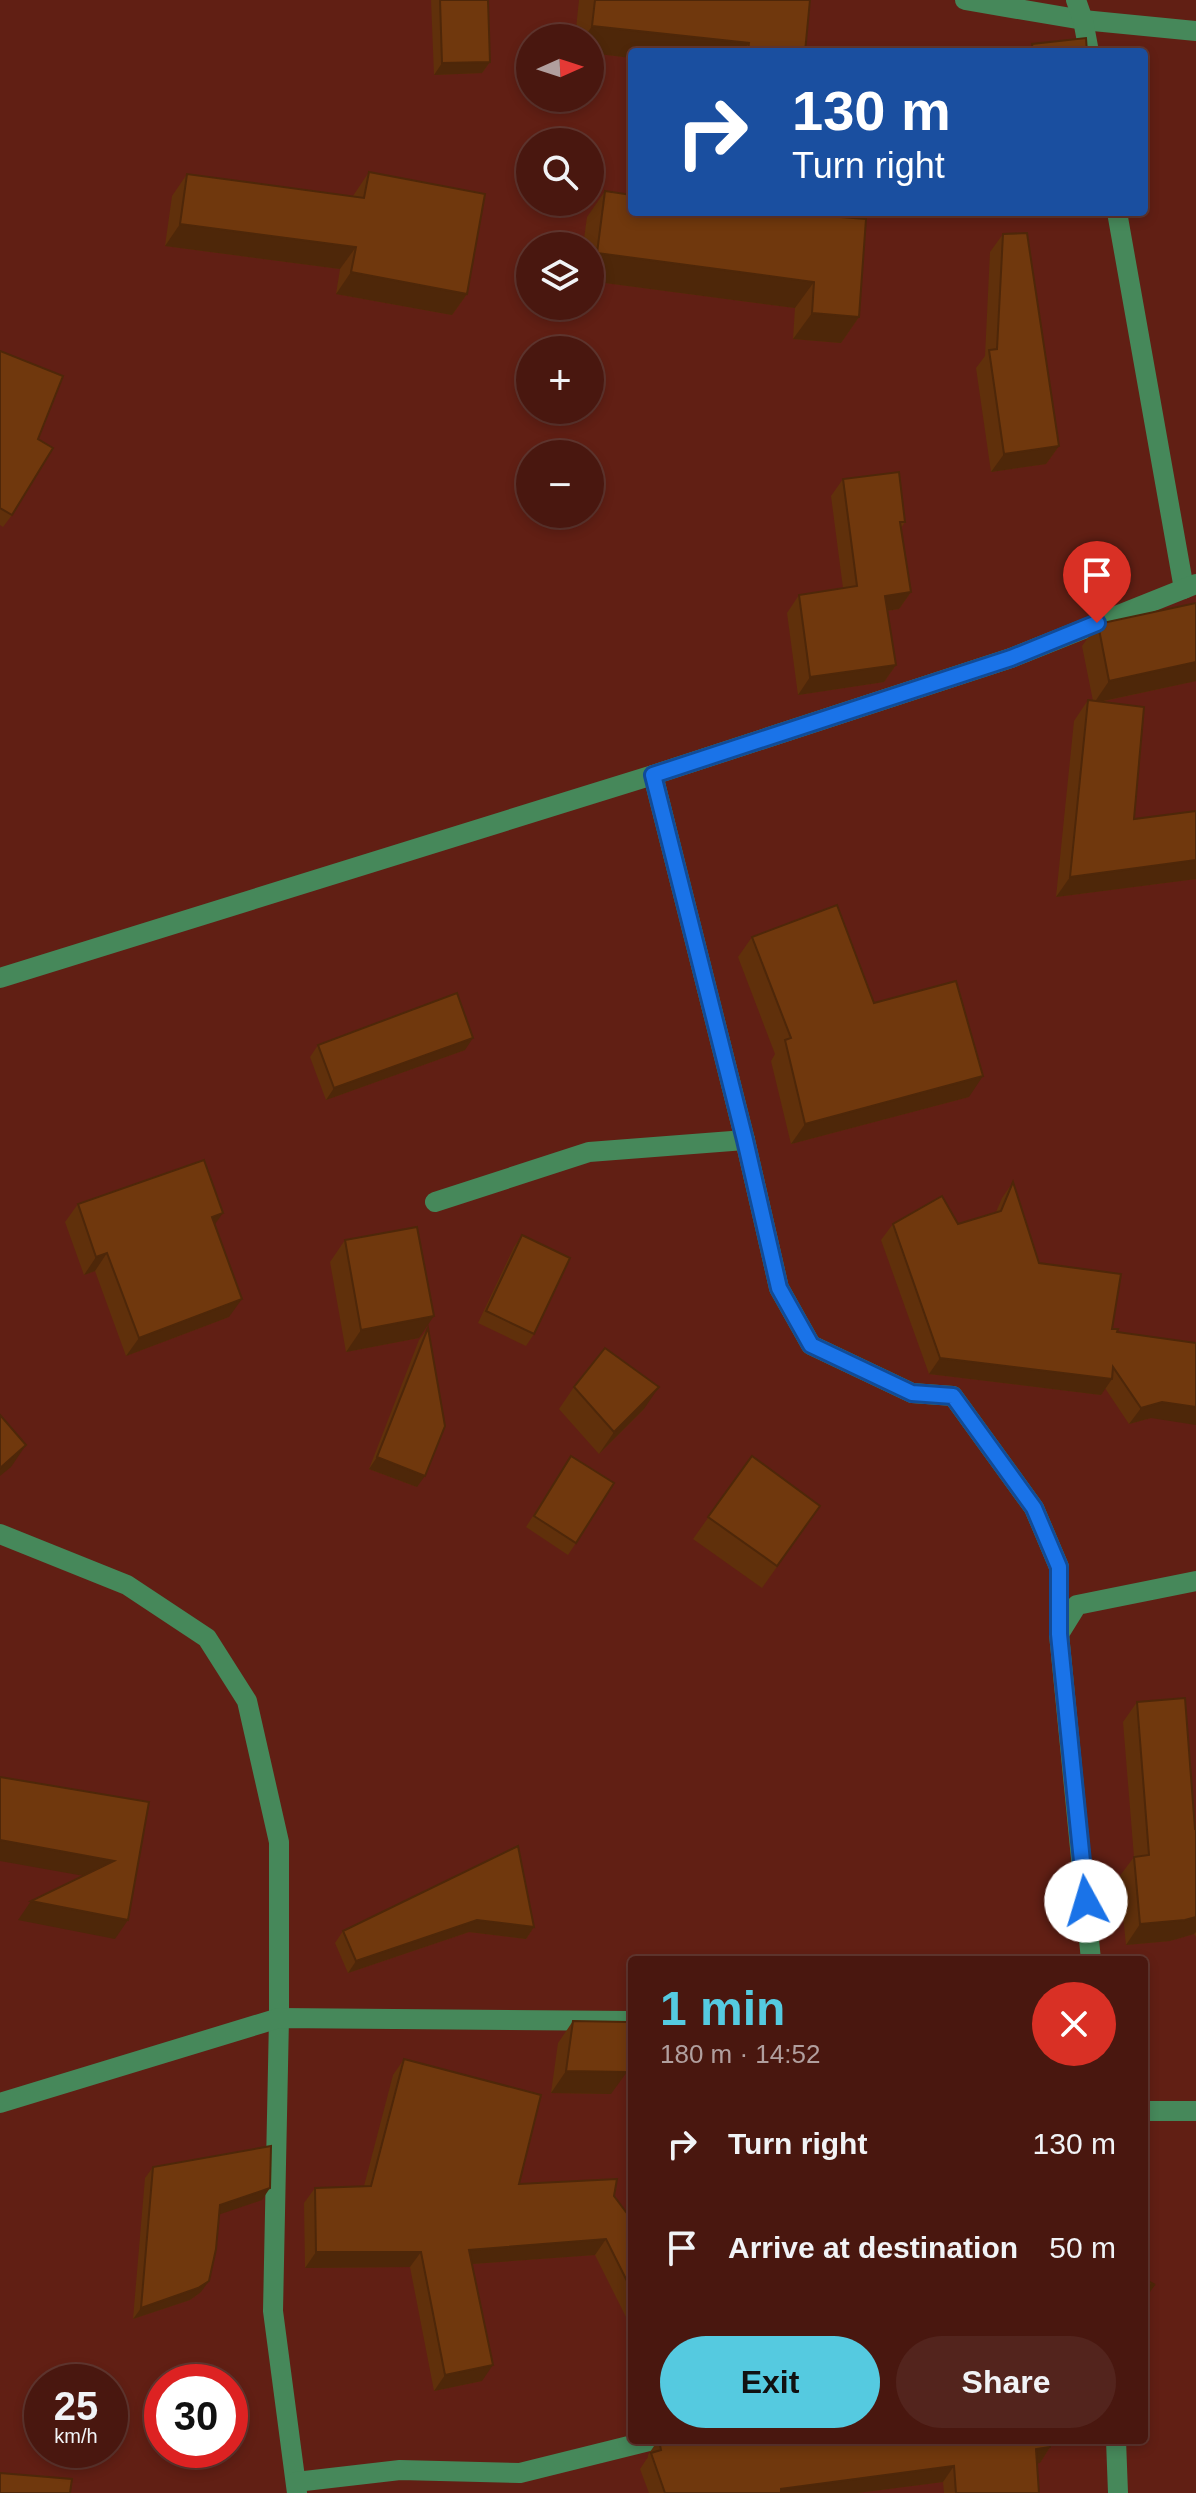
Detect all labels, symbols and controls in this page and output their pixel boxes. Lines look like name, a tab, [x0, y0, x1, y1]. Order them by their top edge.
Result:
north arrow	[516, 24, 604, 112]
map controls	[516, 24, 604, 528]
text: 130 m	[792, 79, 951, 142]
icon: right	[660, 80, 764, 184]
button: search	[516, 128, 604, 216]
text: Turn right	[792, 145, 945, 186]
button: layers	[516, 232, 604, 320]
button: +	[516, 336, 604, 424]
button: −	[516, 440, 604, 528]
pin	[1063, 541, 1131, 623]
icon: arrive	[1075, 553, 1119, 597]
position arrow	[1044, 1859, 1128, 1943]
text: 1 min	[660, 1982, 785, 2035]
button: close	[1032, 1982, 1116, 2066]
text: 180 m · 14:52	[660, 2039, 820, 2069]
icon: right	[660, 2122, 704, 2166]
text: Turn right	[728, 2127, 867, 2160]
text: 130 m	[1033, 2127, 1116, 2160]
icon: arrive	[660, 2226, 704, 2270]
text: Arrive at destination	[728, 2231, 1018, 2264]
text: 50 m	[1049, 2231, 1116, 2264]
button: Exit	[660, 2336, 880, 2428]
button: Share	[896, 2336, 1116, 2428]
speed limit sign: 30	[144, 2364, 248, 2468]
text: 25	[54, 2384, 98, 2428]
text: km/h	[54, 2425, 98, 2447]

